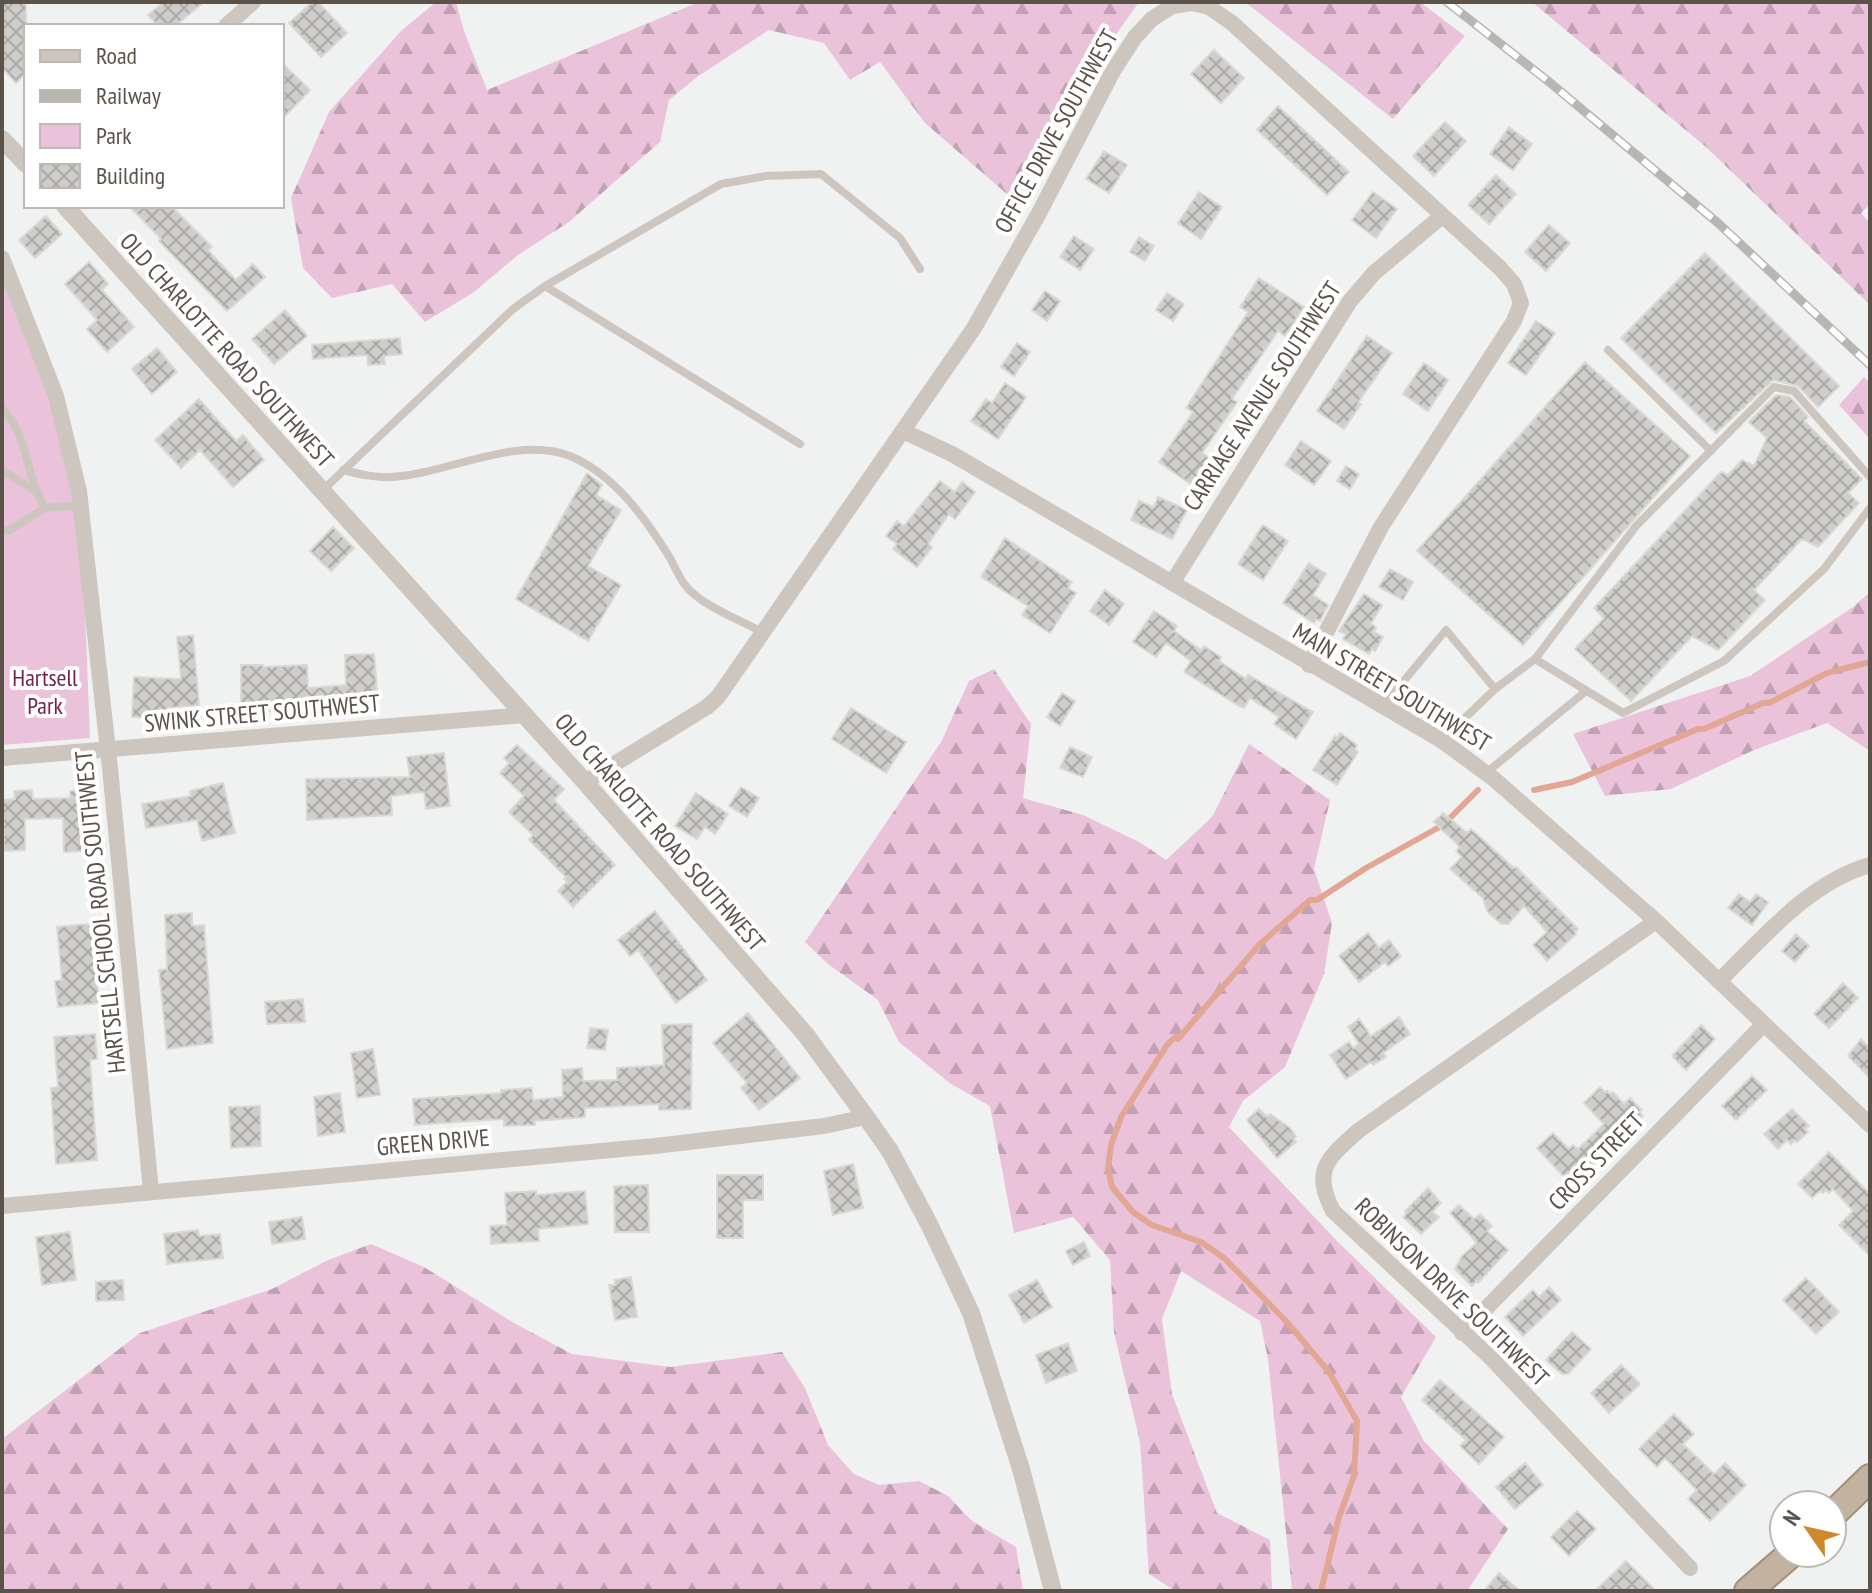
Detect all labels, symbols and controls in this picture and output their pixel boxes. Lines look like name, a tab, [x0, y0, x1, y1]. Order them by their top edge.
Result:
street label: OFFICE DRIVE SOUTHWEST	[987, 23, 1125, 238]
legend	[24, 24, 284, 208]
text: Road	[96, 40, 137, 71]
text: Railway	[96, 80, 161, 111]
text: Park	[96, 120, 132, 151]
text: Building	[96, 160, 165, 191]
street label: OLD CHARLOTTE ROAD SOUTHWEST	[113, 226, 341, 474]
street label: CARRIAGE AVENUE SOUTHWEST	[1176, 275, 1348, 517]
street label: MAIN STREET SOUTHWEST	[1287, 616, 1497, 758]
park label: Hartsell Park	[12, 662, 78, 721]
street label: SWINK STREET SOUTHWEST	[143, 687, 381, 739]
street label: OLD CHARLOTTE ROAD SOUTHWEST	[548, 707, 772, 958]
street label: HARTSELL SCHOOL ROAD SOUTHWEST	[68, 749, 132, 1075]
street label: CROSS STREET	[1542, 1105, 1651, 1217]
street label: GREEN DRIVE	[375, 1122, 491, 1162]
street label: ROBINSON DRIVE SOUTHWEST	[1348, 1191, 1556, 1393]
north arrow	[1768, 1489, 1848, 1569]
text: N	[1776, 1505, 1806, 1531]

